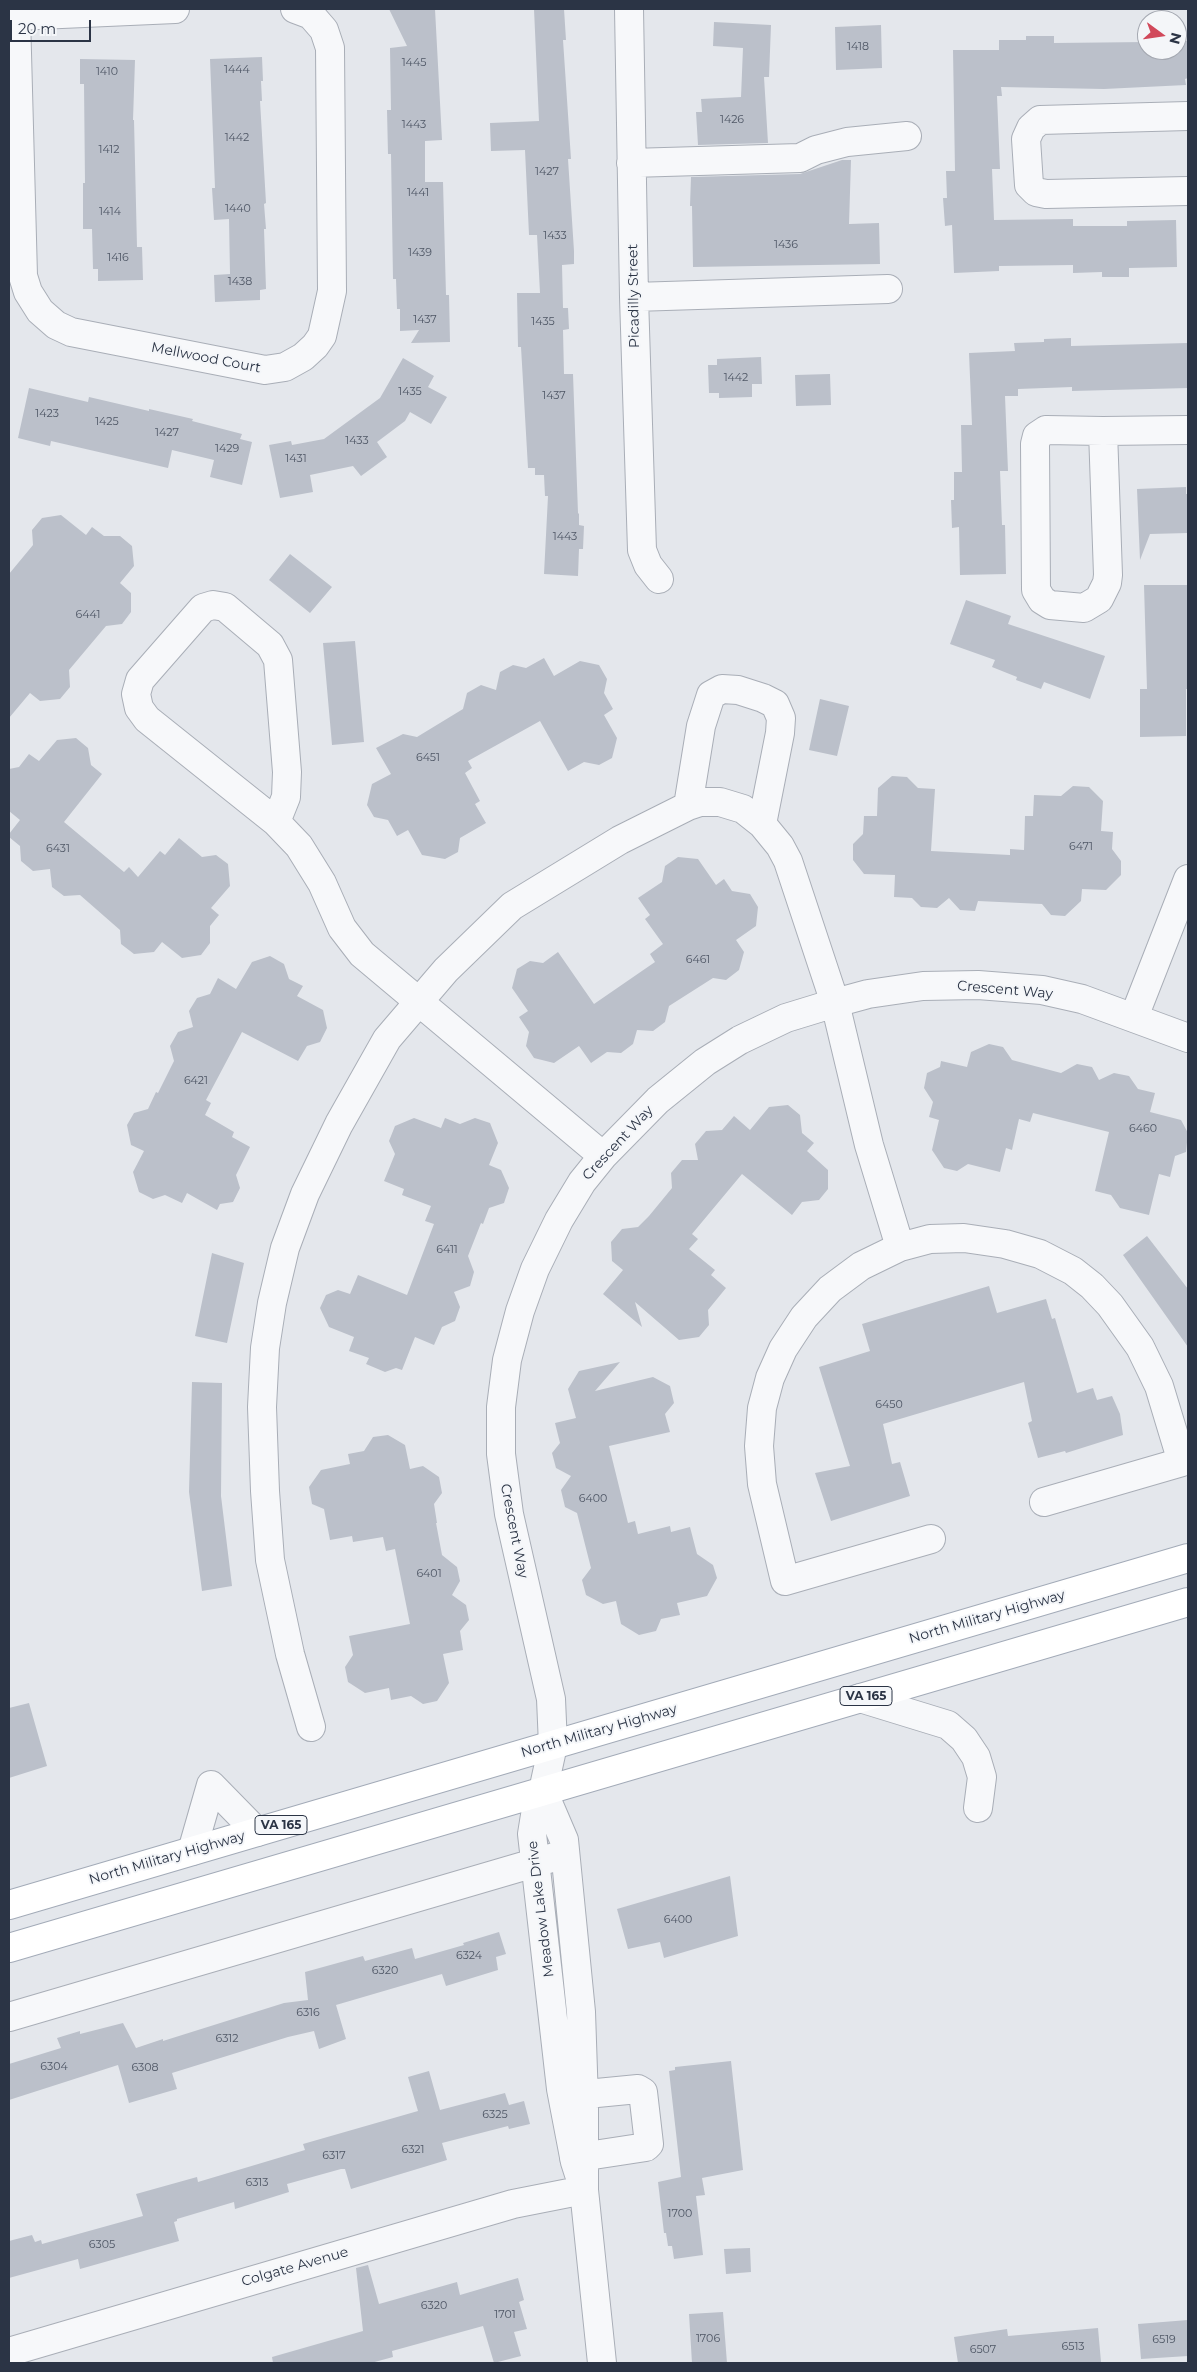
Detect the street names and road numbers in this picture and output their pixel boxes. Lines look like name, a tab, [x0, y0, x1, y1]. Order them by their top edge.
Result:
street label: Picadilly Street	[625, 244, 643, 348]
street label: Mellwood Court	[150, 339, 262, 377]
street label: Crescent Way	[956, 977, 1054, 1003]
street label: Crescent Way	[579, 1102, 657, 1184]
street label: Crescent Way	[497, 1482, 531, 1580]
street label: North Military Highway	[907, 1587, 1067, 1647]
road number: VA 165	[840, 1686, 892, 1705]
street label: North Military Highway	[519, 1701, 679, 1761]
road number: VA 165	[255, 1816, 307, 1834]
street label: North Military Highway	[87, 1828, 247, 1888]
street label: Meadow Lake Drive	[524, 1840, 558, 1978]
street label: Colgate Avenue	[240, 2244, 350, 2290]

